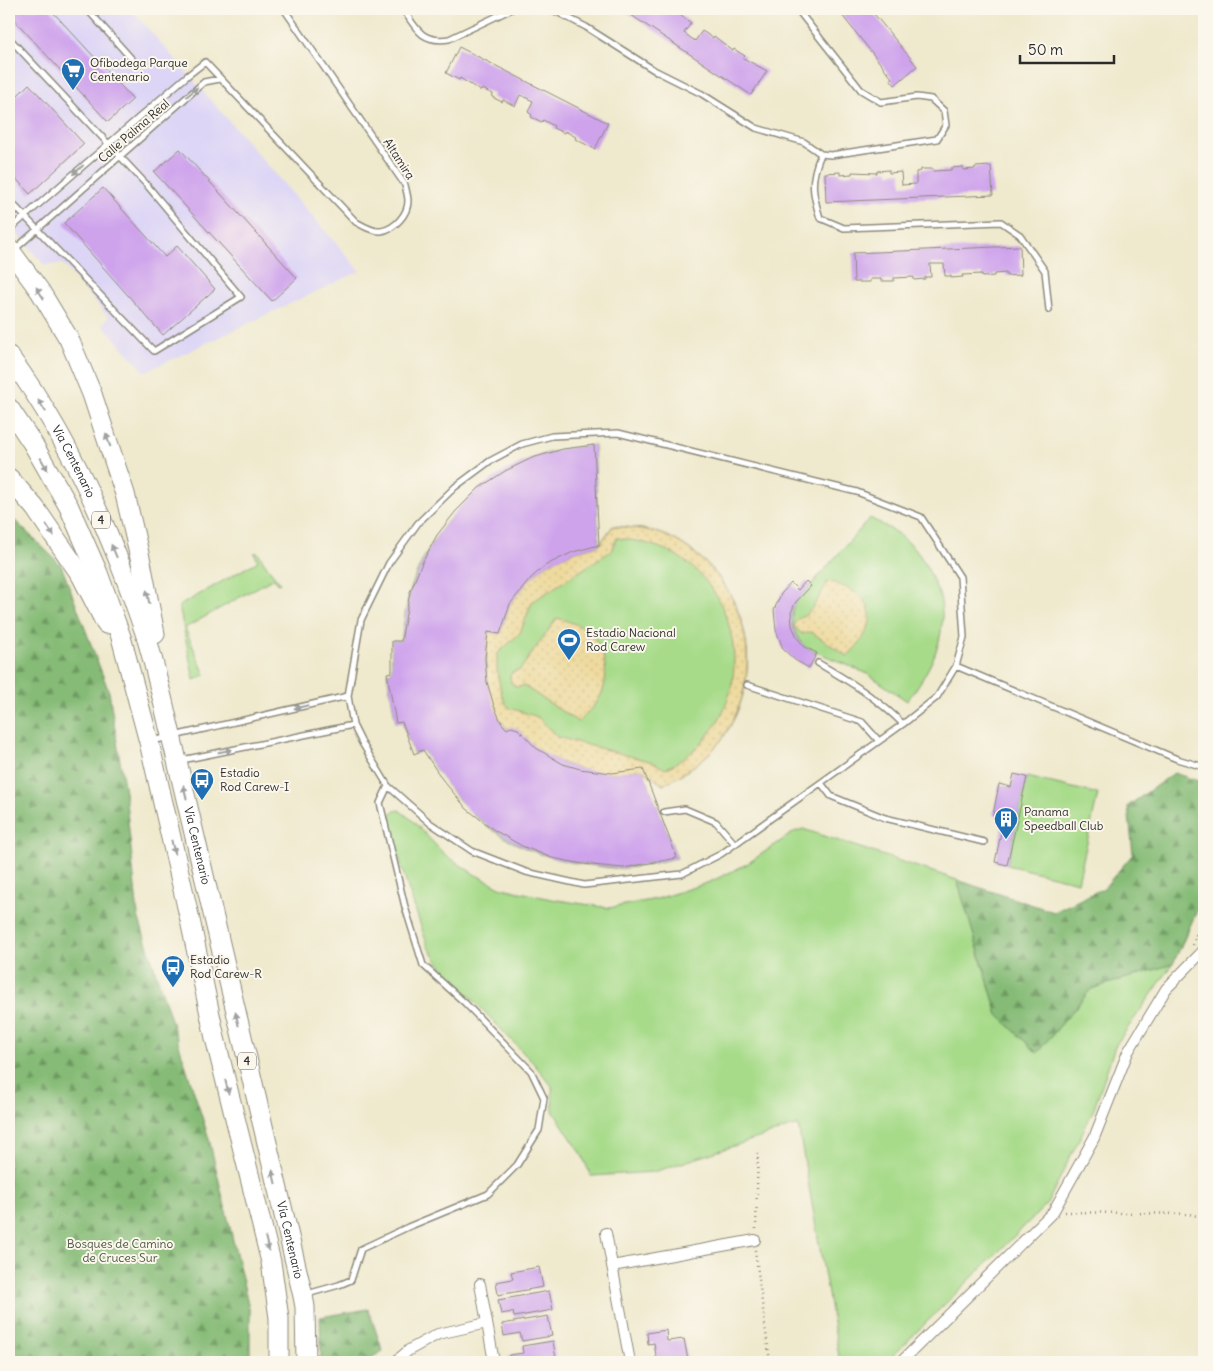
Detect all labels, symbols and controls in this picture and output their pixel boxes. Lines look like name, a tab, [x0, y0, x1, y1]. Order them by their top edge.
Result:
scale bar	[1020, 32, 1114, 64]
text: 50 m	[1028, 40, 1063, 59]
place label: Ofibodega Parque Centenario	[90, 55, 188, 84]
supermarket icon: Ofibodega Parque Centenario	[60, 57, 86, 91]
one-way arrow	[186, 87, 199, 98]
street label: Calle Palma Real	[95, 96, 172, 166]
street label: Altamira	[381, 135, 418, 182]
one-way arrow	[72, 164, 85, 175]
one-way arrow	[35, 286, 45, 299]
one-way arrow	[37, 399, 46, 413]
street label: Vía Centenario	[49, 423, 99, 500]
one-way arrow	[104, 432, 111, 447]
one-way arrow	[40, 456, 48, 471]
road number: 4	[92, 512, 110, 528]
one-way arrow	[45, 523, 54, 536]
one-way arrow	[110, 543, 118, 558]
one-way arrow	[144, 589, 152, 604]
place label: Estadio Nacional Rod Carew	[586, 625, 676, 654]
sports icon: Estadio Nacional Rod Carew	[556, 627, 582, 661]
one-way arrow	[293, 703, 308, 711]
one-way arrow	[218, 747, 233, 755]
place label: Estadio Rod Carew-I	[220, 765, 289, 794]
bus stop icon: Estadio Rod Carew-I	[189, 767, 215, 801]
one-way arrow	[180, 784, 188, 800]
place label: Panama Speedball Club	[1024, 804, 1104, 833]
street label: Vía Centenario	[181, 805, 214, 886]
building icon: Panama Speedball Club	[993, 806, 1019, 840]
one-way arrow	[169, 840, 177, 855]
place label: Estadio Rod Carew-R	[190, 952, 262, 981]
bus stop icon: Estadio Rod Carew-R	[160, 954, 186, 988]
one-way arrow	[233, 1011, 241, 1026]
road number: 4	[238, 1052, 256, 1070]
one-way arrow	[223, 1079, 231, 1094]
one-way arrow	[270, 1170, 278, 1185]
street label: Vía Centenario	[274, 1200, 307, 1281]
park label: Bosques de Camino de Cruces Sur	[67, 1236, 173, 1265]
one-way arrow	[263, 1237, 271, 1252]

